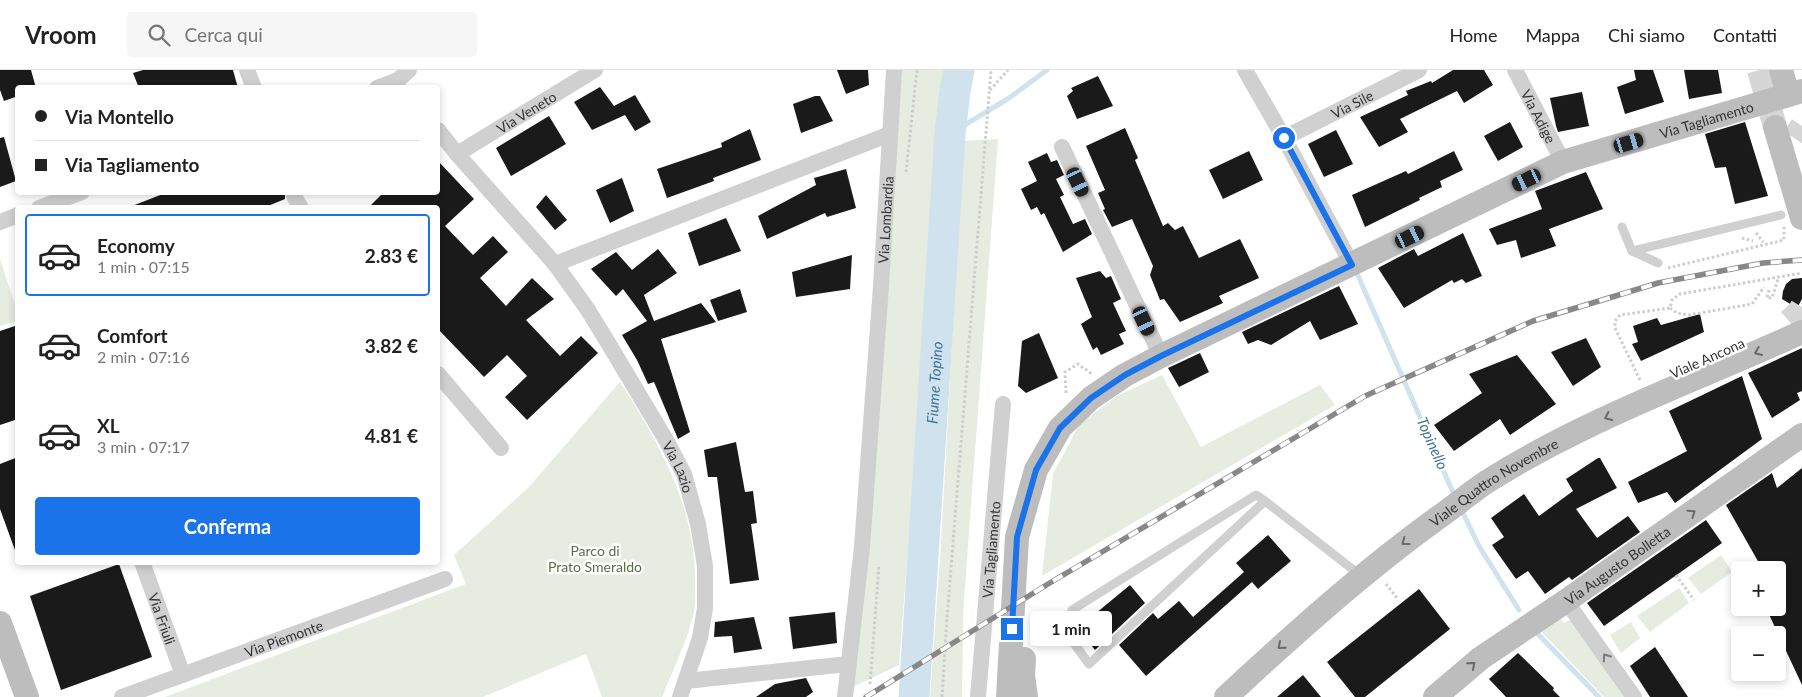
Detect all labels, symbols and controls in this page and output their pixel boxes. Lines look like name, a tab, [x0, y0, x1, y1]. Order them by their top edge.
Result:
search box	[127, 12, 477, 57]
text: Vroom	[25, 20, 97, 49]
icon: search	[145, 21, 173, 49]
text: Cerca qui	[185, 23, 263, 46]
text: Home	[1449, 24, 1497, 46]
text: Mappa	[1525, 24, 1580, 46]
text: Chi siamo	[1608, 24, 1685, 46]
text: Contatti	[1713, 24, 1777, 46]
street label: Via Sile	[1328, 86, 1376, 122]
street label: Via Adige	[1518, 86, 1560, 146]
street label: Via Veneto	[493, 87, 559, 137]
street label: Via Tagliamento	[1657, 97, 1755, 141]
text: Via Montello	[65, 105, 174, 128]
route start	[1273, 127, 1295, 149]
car	[1612, 131, 1645, 155]
text: Via Tagliamento	[65, 153, 199, 176]
car	[1064, 165, 1091, 199]
car	[1510, 167, 1543, 193]
street label: Via Lombardia	[874, 176, 896, 264]
car	[1393, 224, 1426, 250]
icon: car	[37, 233, 82, 278]
text: Economy	[97, 234, 175, 257]
text: 2.83 €	[365, 244, 418, 267]
text: 1 min · 07:15	[97, 257, 190, 276]
car	[1130, 304, 1157, 338]
icon: car	[37, 323, 82, 368]
text: Comfort	[97, 324, 168, 347]
text: 3.82 €	[365, 334, 418, 357]
street label: Viale Ancona	[1667, 334, 1747, 382]
water label: Fiume Topino	[922, 341, 946, 425]
text: 2 min · 07:16	[97, 347, 190, 366]
one-way arrow	[1754, 347, 1762, 357]
one-way arrow	[1604, 411, 1613, 421]
icon: car	[37, 413, 82, 458]
text: XL	[97, 414, 120, 437]
water label: Topinello	[1414, 414, 1453, 472]
text: 4.81 €	[365, 424, 418, 447]
street label: Viale Quattro Novembre	[1426, 434, 1561, 530]
text: 3 min · 07:17	[97, 437, 190, 456]
street label: Via Lazio	[660, 438, 697, 495]
button: Conferma	[35, 497, 420, 555]
street label: Via Tagliamento	[978, 500, 1003, 599]
one-way arrow	[1686, 510, 1696, 519]
street label: Via Augusto Bolletta	[1561, 522, 1673, 608]
one-way arrow	[1401, 536, 1411, 545]
park label: Parco di Prato Smeraldo	[548, 542, 642, 575]
map controls	[1731, 561, 1786, 681]
button: +	[1731, 561, 1786, 616]
street label: Via Friuli	[145, 590, 180, 647]
callout: 1 min	[1030, 612, 1112, 646]
street label: Via Piemonte	[242, 616, 325, 660]
route end	[1001, 618, 1023, 640]
text: 1 min	[1051, 619, 1091, 638]
button: −	[1731, 626, 1786, 681]
one-way arrow	[1277, 641, 1286, 650]
one-way arrow	[1603, 653, 1612, 663]
one-way arrow	[1466, 663, 1475, 671]

